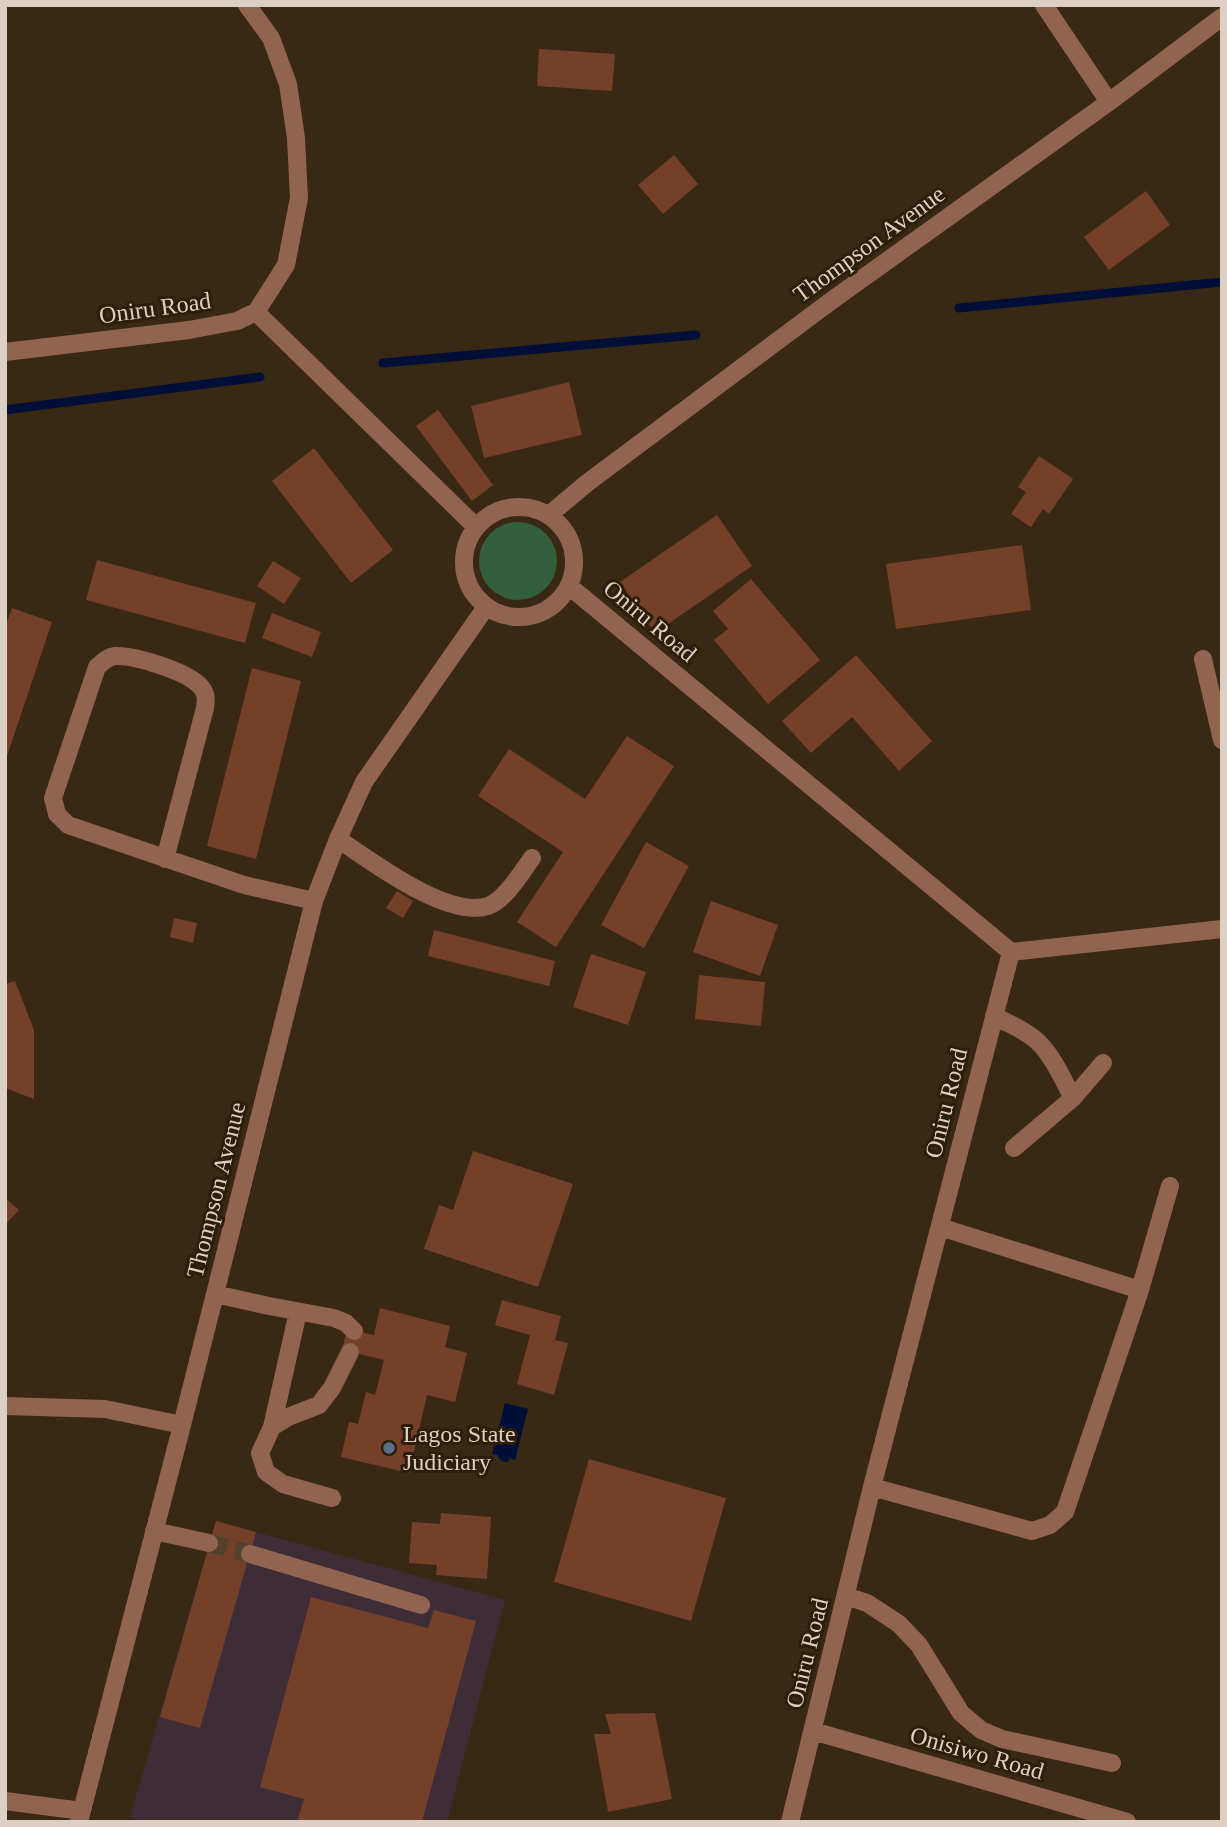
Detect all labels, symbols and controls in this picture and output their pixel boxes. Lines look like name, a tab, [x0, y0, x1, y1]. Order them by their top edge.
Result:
street label: Thompson Avenue	[788, 181, 950, 307]
street label: Oniru Road	[97, 287, 213, 329]
street label: Oniru Road	[598, 575, 702, 667]
street label: Oniru Road	[920, 1045, 972, 1161]
street label: Thompson Avenue	[182, 1099, 250, 1281]
place label: Lagos State Judiciary	[403, 1421, 516, 1475]
marker: Lagos State Judiciary	[381, 1440, 397, 1456]
street label: Oniru Road	[781, 1595, 833, 1711]
street label: Onisiwo Road	[907, 1721, 1047, 1785]

